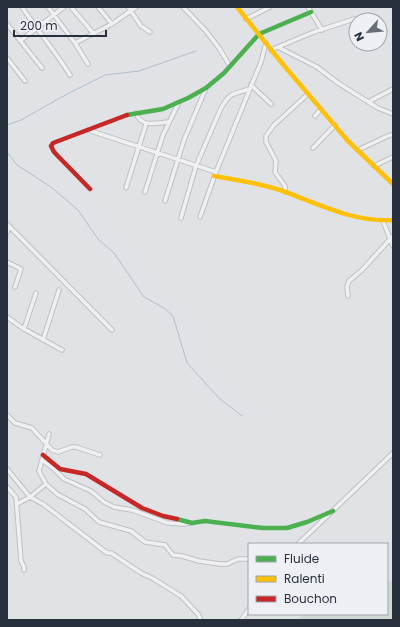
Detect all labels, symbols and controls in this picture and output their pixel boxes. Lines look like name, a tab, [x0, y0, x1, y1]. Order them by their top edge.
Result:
scale bar	[14, 12, 106, 38]
north arrow	[348, 12, 388, 52]
text: 200 m	[20, 17, 58, 34]
text: N	[350, 29, 368, 44]
legend	[248, 543, 388, 615]
text: Fluide	[284, 550, 319, 567]
text: Ralenti	[284, 570, 325, 587]
text: Bouchon	[284, 590, 337, 607]

